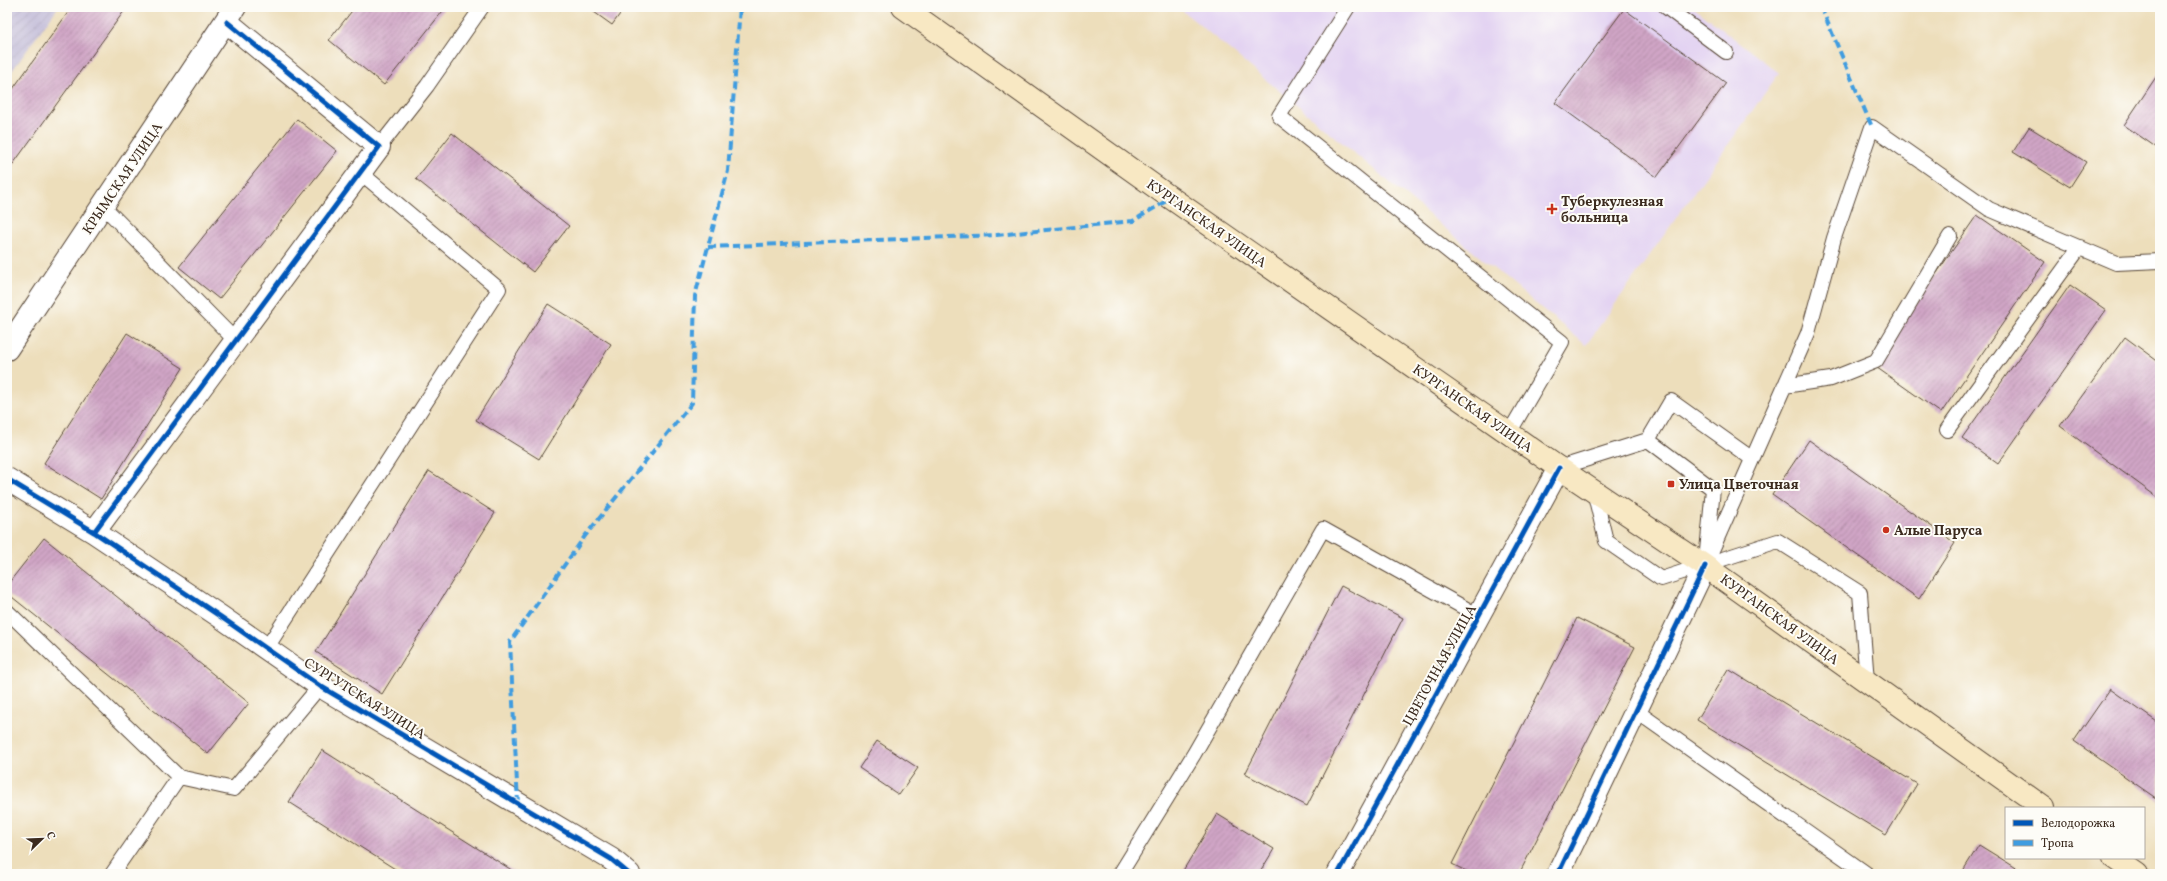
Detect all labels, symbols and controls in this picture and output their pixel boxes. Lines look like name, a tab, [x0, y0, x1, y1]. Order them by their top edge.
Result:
street label: КРЫМСКАЯ УЛИЦА	[79, 119, 168, 239]
street label: КУРГАНСКАЯ УЛИЦА	[1142, 176, 1270, 273]
place label: Туберкулезная больница	[1561, 193, 1663, 228]
marker: Туберкулезная больница	[1546, 203, 1558, 215]
street label: КУРГАНСКАЯ УЛИЦА	[1408, 361, 1536, 458]
place label: Улица Цветочная	[1679, 476, 1799, 495]
marker: Улица Цветочная	[1666, 479, 1676, 489]
place label: Алые Паруса	[1894, 522, 1983, 541]
marker: Алые Паруса	[1881, 525, 1891, 535]
street label: КУРГАНСКАЯ УЛИЦА	[1716, 571, 1843, 670]
street label: ЦВЕТОЧНАЯ УЛИЦА	[1399, 601, 1482, 730]
street label: СУРГУТСКАЯ УЛИЦА	[300, 654, 429, 745]
legend	[2005, 807, 2145, 859]
text: Велодорожка	[2041, 816, 2115, 832]
north arrow	[22, 819, 62, 859]
text: С	[42, 829, 58, 842]
text: Тропа	[2041, 836, 2074, 852]

